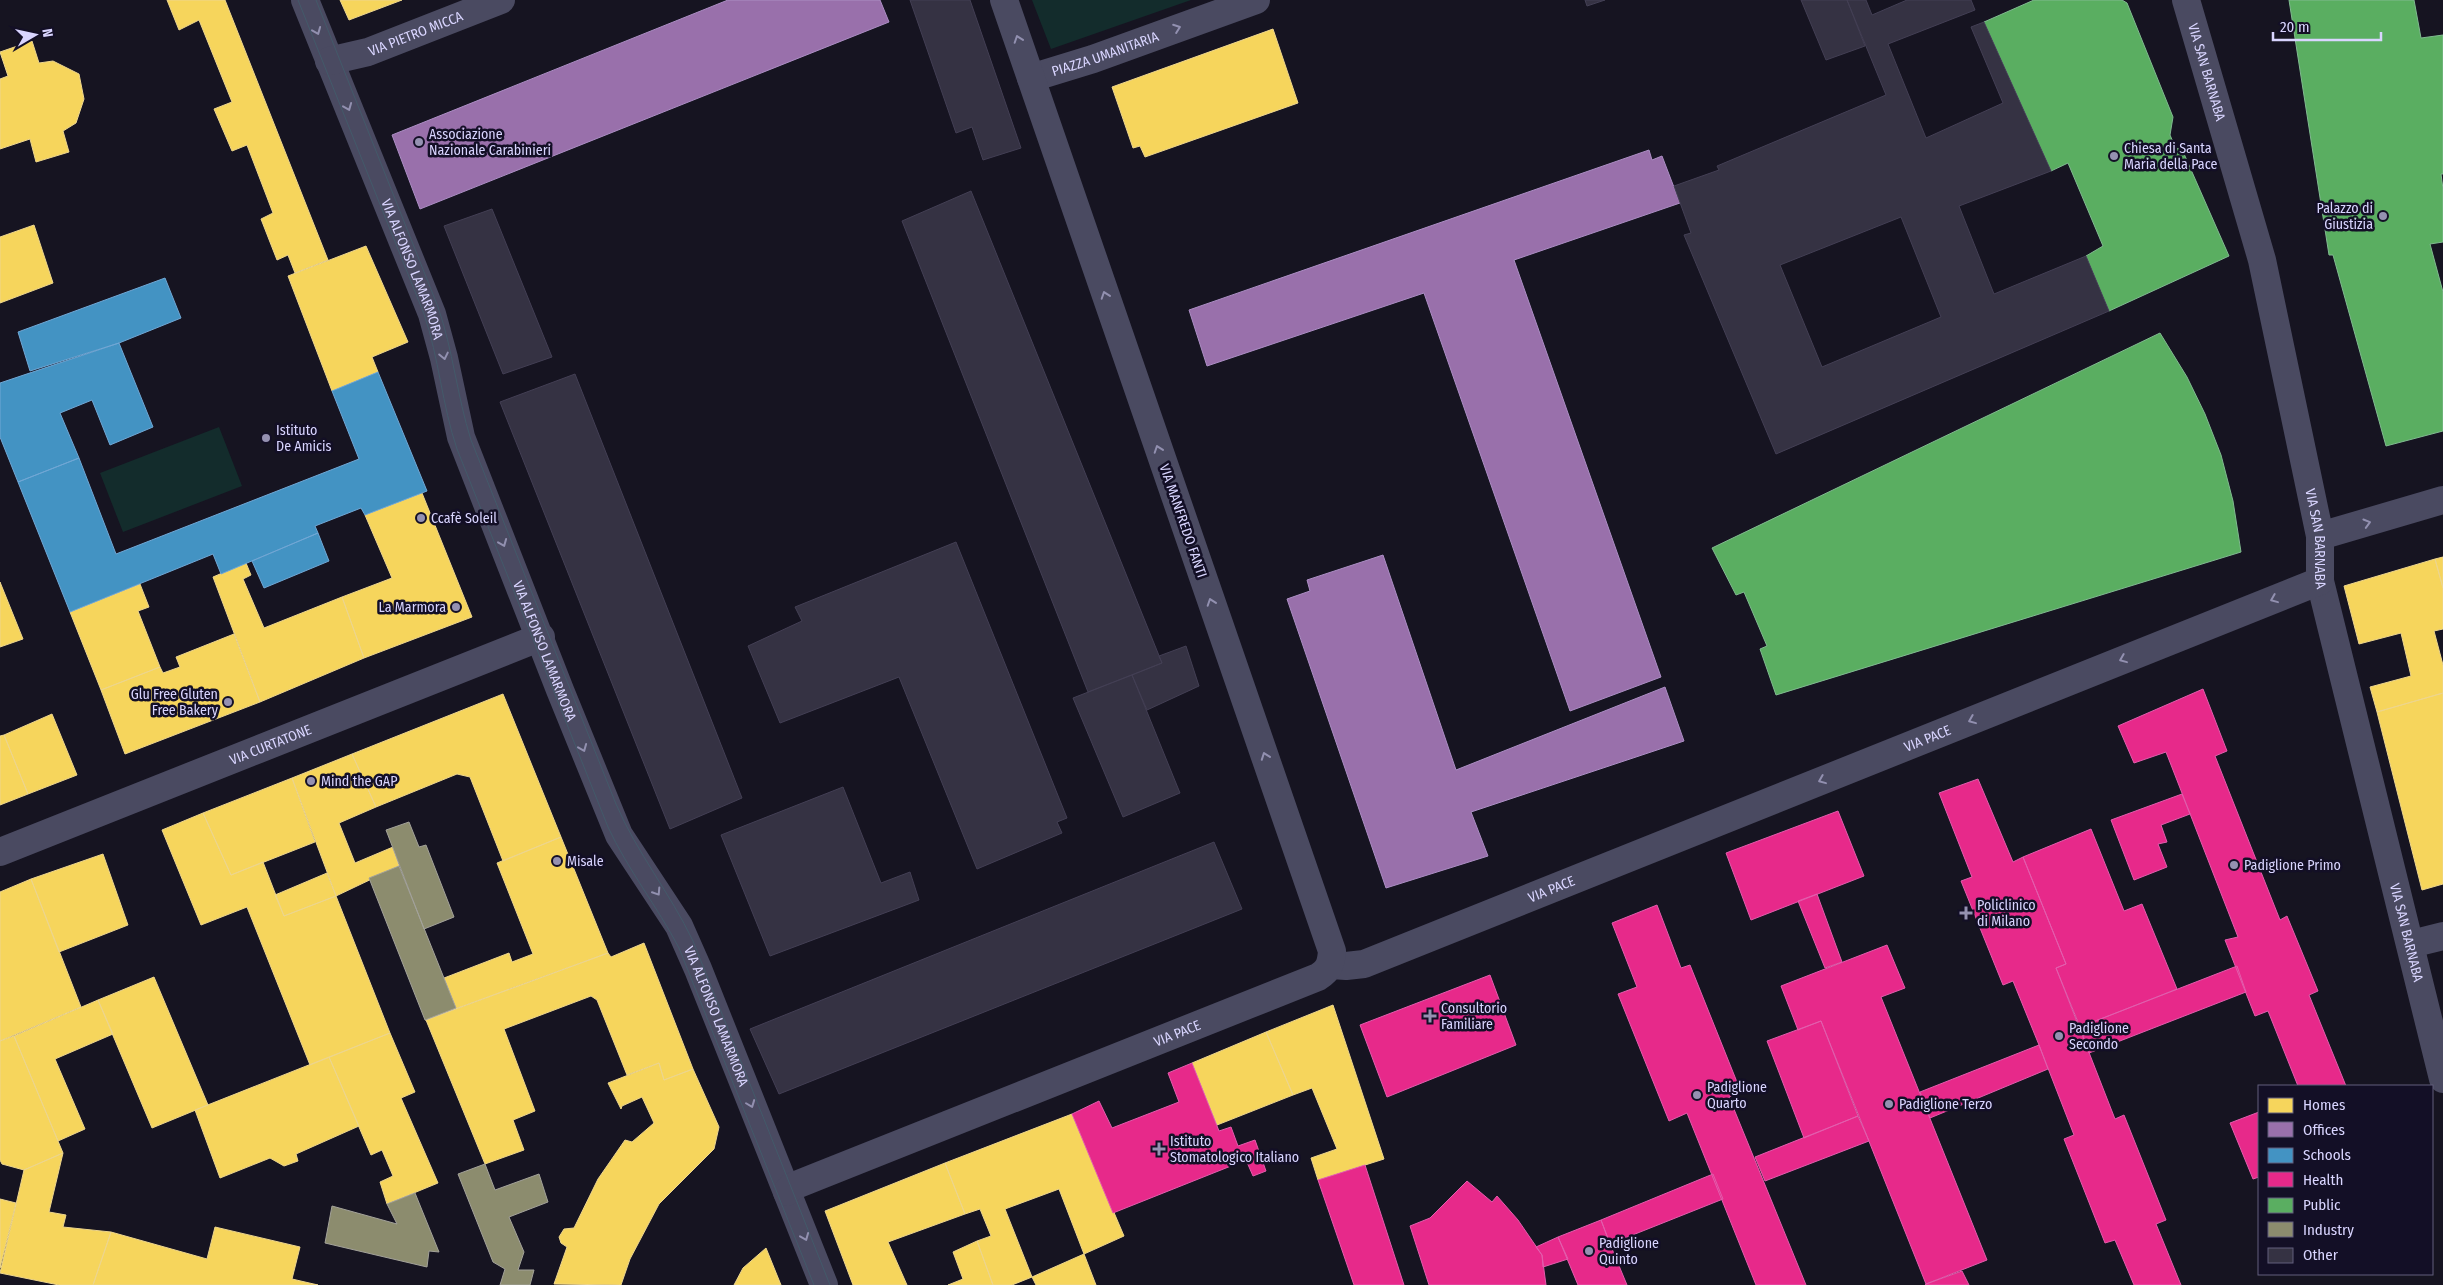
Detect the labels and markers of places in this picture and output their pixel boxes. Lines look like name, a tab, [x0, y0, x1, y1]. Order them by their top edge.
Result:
place label: Associazione Nazionale Carabinieri	[429, 126, 551, 159]
marker: Associazione Nazionale Carabinieri	[413, 136, 425, 148]
place label: Chiesa di Santa Maria della Pace	[2124, 140, 2217, 173]
marker: Chiesa di Santa Maria della Pace	[2108, 150, 2120, 162]
place label: Palazzo di Giustizia	[2317, 200, 2373, 233]
marker: Palazzo di Giustizia	[2377, 210, 2389, 222]
place label: Istituto De Amicis	[276, 422, 332, 455]
marker: Istituto De Amicis	[260, 432, 272, 444]
place label: Ccafè Soleil	[431, 510, 497, 527]
marker: Ccafè Soleil	[415, 512, 427, 524]
place label: La Marmora	[379, 599, 446, 616]
marker: La Marmora	[450, 601, 462, 613]
place label: Glu Free Gluten Free Bakery	[131, 686, 219, 719]
marker: Glu Free Gluten Free Bakery	[222, 696, 234, 708]
place label: Mind the GAP	[321, 773, 398, 790]
marker: Mind the GAP	[305, 775, 317, 787]
place label: Misale	[567, 853, 604, 870]
marker: Misale	[551, 855, 563, 867]
place label: Padiglione Primo	[2244, 857, 2341, 874]
marker: Padiglione Primo	[2228, 859, 2240, 871]
place label: Policlinico di Milano	[1977, 897, 2036, 930]
marker: Policlinico di Milano	[1959, 906, 1973, 920]
place label: Consultorio Familiare	[1441, 1000, 1507, 1033]
marker: Consultorio Familiare	[1423, 1009, 1437, 1023]
place label: Padiglione Secondo	[2069, 1020, 2129, 1053]
marker: Padiglione Secondo	[2053, 1030, 2065, 1042]
place label: Padiglione Quarto	[1707, 1079, 1767, 1112]
marker: Padiglione Quarto	[1691, 1089, 1703, 1101]
place label: Padiglione Terzo	[1899, 1096, 1992, 1113]
marker: Padiglione Terzo	[1883, 1098, 1895, 1110]
place label: Istituto Stomatologico Italiano	[1170, 1133, 1299, 1166]
marker: Istituto Stomatologico Italiano	[1152, 1142, 1166, 1156]
place label: Padiglione Quinto	[1599, 1235, 1659, 1268]
marker: Padiglione Quinto	[1583, 1245, 1595, 1257]

